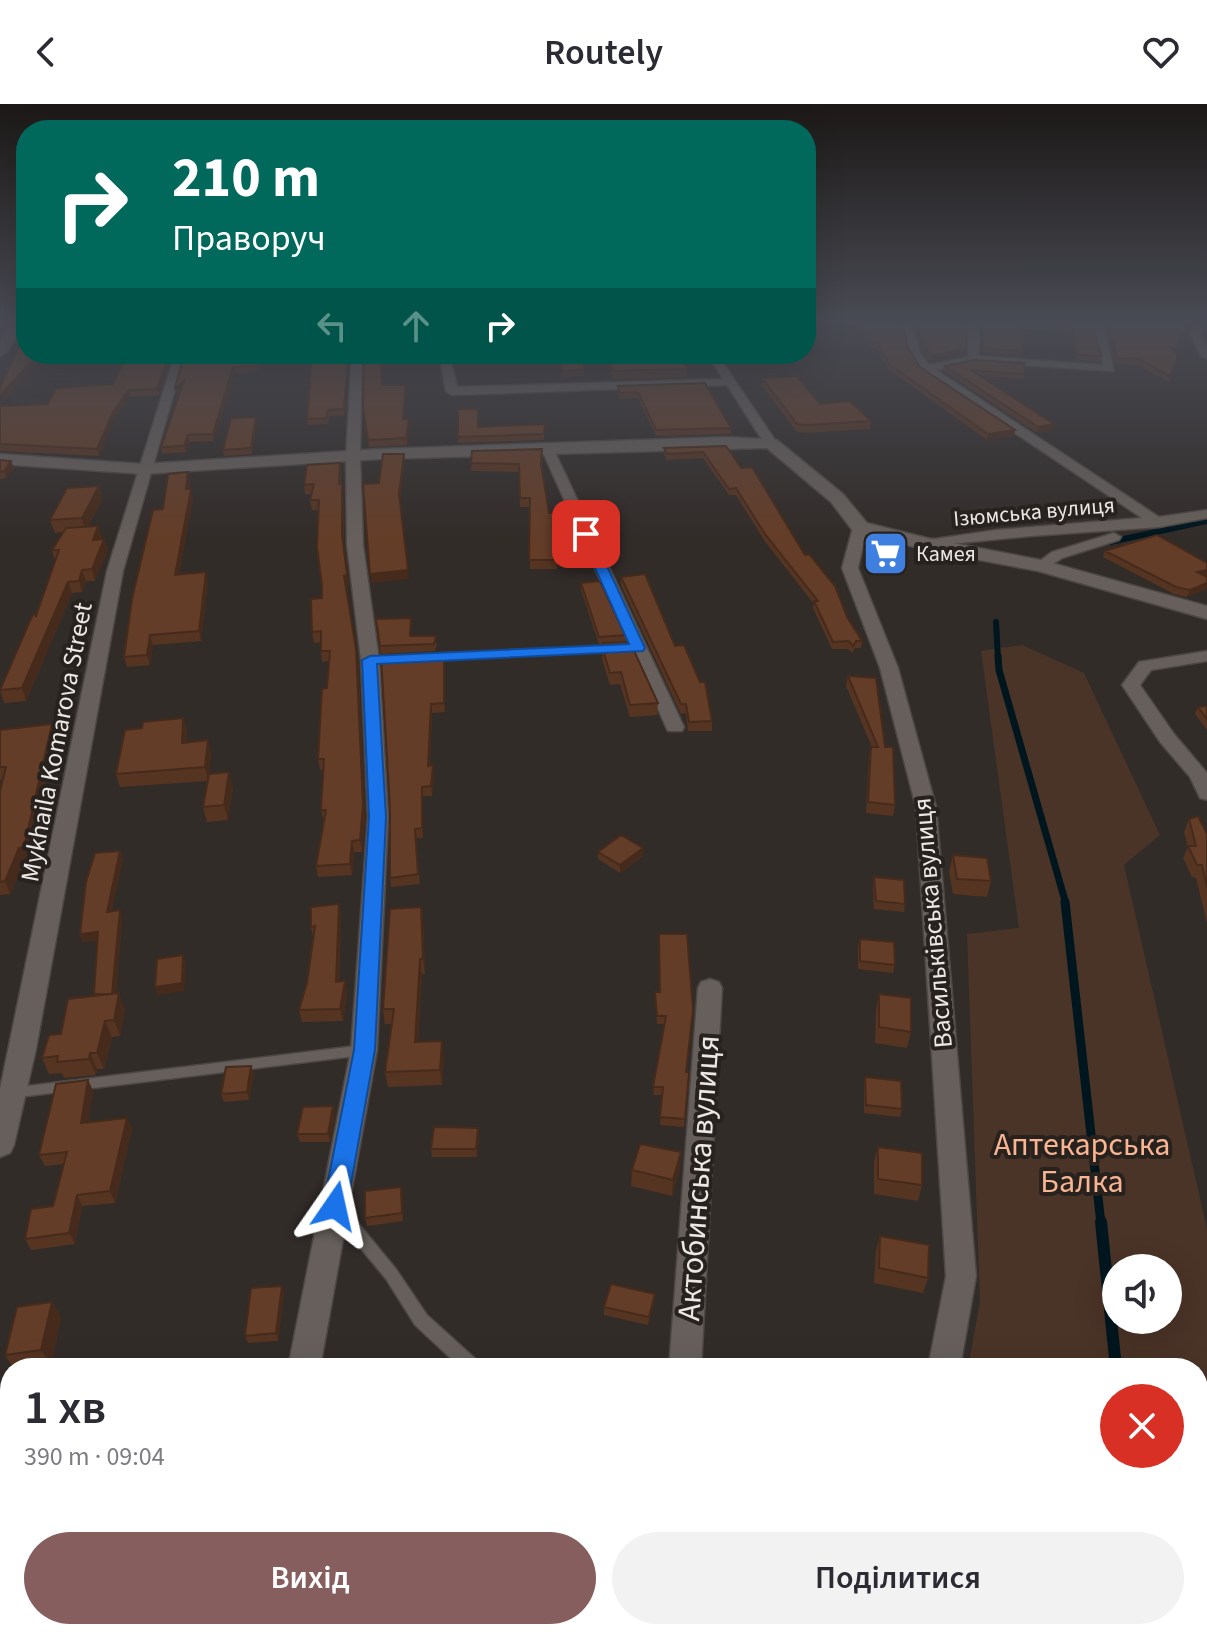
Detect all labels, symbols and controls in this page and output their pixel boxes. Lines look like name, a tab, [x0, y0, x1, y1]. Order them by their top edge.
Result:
text: Routely	[544, 27, 663, 78]
icon: back	[24, 30, 68, 74]
icon: heart	[1139, 30, 1183, 74]
text: 210 m	[172, 139, 320, 218]
icon: right	[40, 152, 144, 256]
text: Праворуч	[172, 213, 326, 264]
icon: left	[310, 304, 354, 348]
icon: ahead	[394, 304, 438, 348]
icon: right	[478, 304, 522, 348]
street label: Ізюмська вулиця	[952, 489, 1116, 535]
pin	[552, 500, 620, 568]
icon: arrive	[564, 512, 608, 556]
supermarket icon: Камея	[861, 529, 909, 577]
place label: Камея	[916, 538, 976, 570]
street label: Mykhaila Komarova Street	[11, 599, 102, 885]
street label: Васильківська вулиця	[903, 796, 962, 1050]
street label: Актобинська вулиця	[666, 1034, 732, 1323]
park label: Аптекарська Балка	[994, 1122, 1170, 1205]
position arrow	[293, 1164, 377, 1248]
map controls	[1102, 1254, 1182, 1334]
button: sound	[1102, 1254, 1182, 1334]
text: 1 хв	[24, 1374, 106, 1442]
button: close	[1100, 1384, 1184, 1468]
text: 390 m · 09:04	[24, 1438, 165, 1475]
button: Вихід	[24, 1532, 596, 1624]
button: Поділитися	[612, 1532, 1184, 1624]

